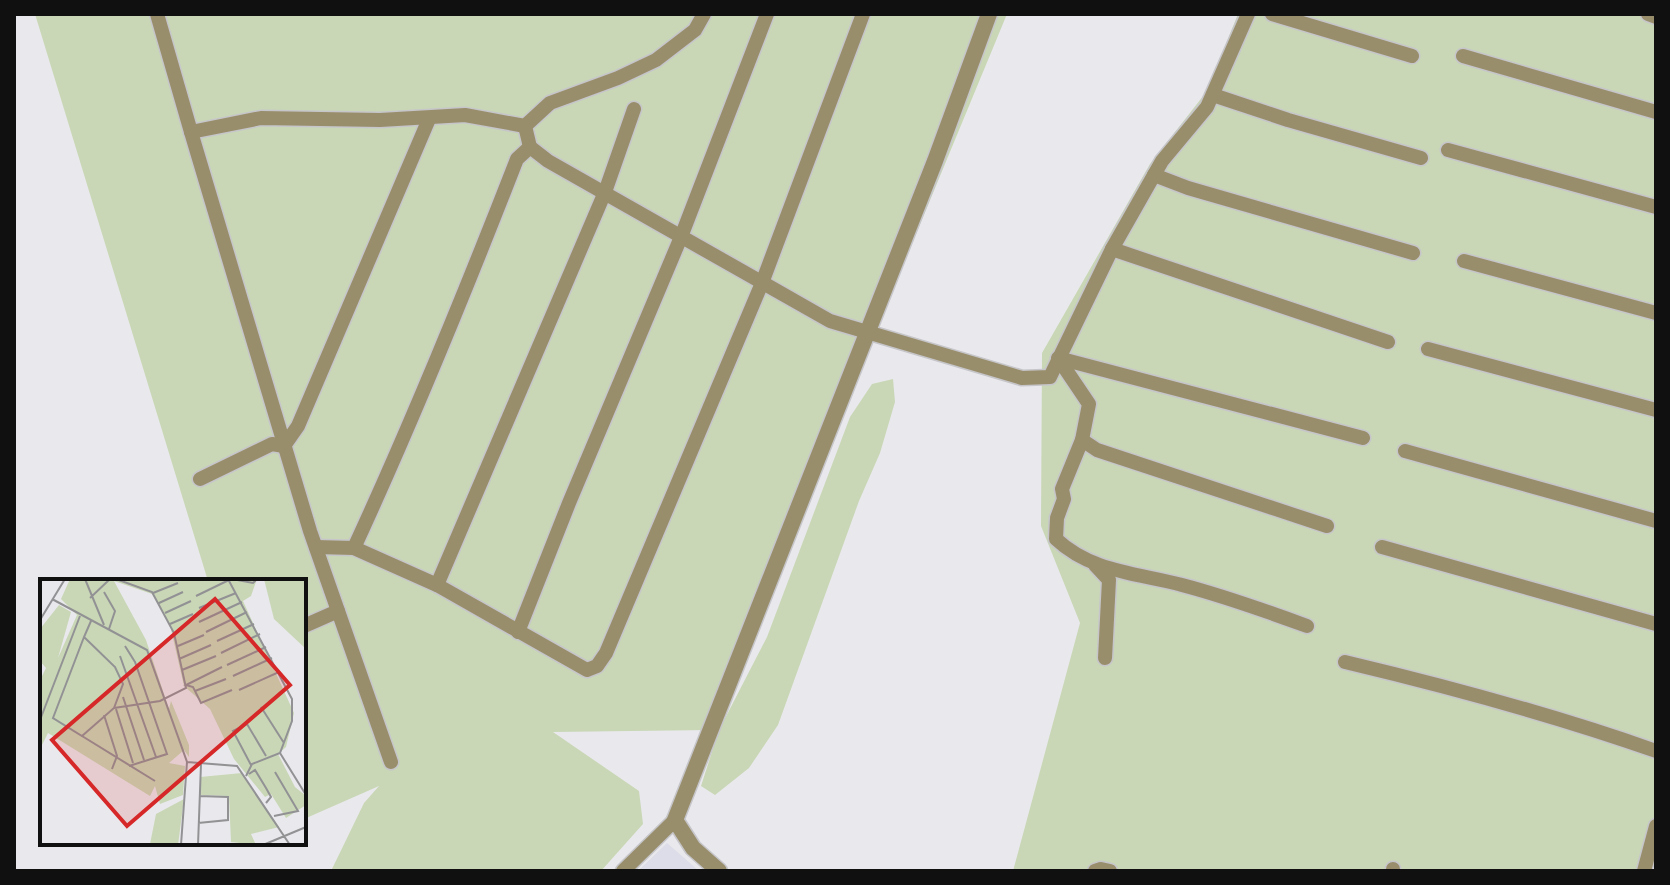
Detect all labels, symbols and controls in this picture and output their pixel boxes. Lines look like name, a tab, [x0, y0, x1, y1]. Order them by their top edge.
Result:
inset map	[40, 579, 306, 845]

